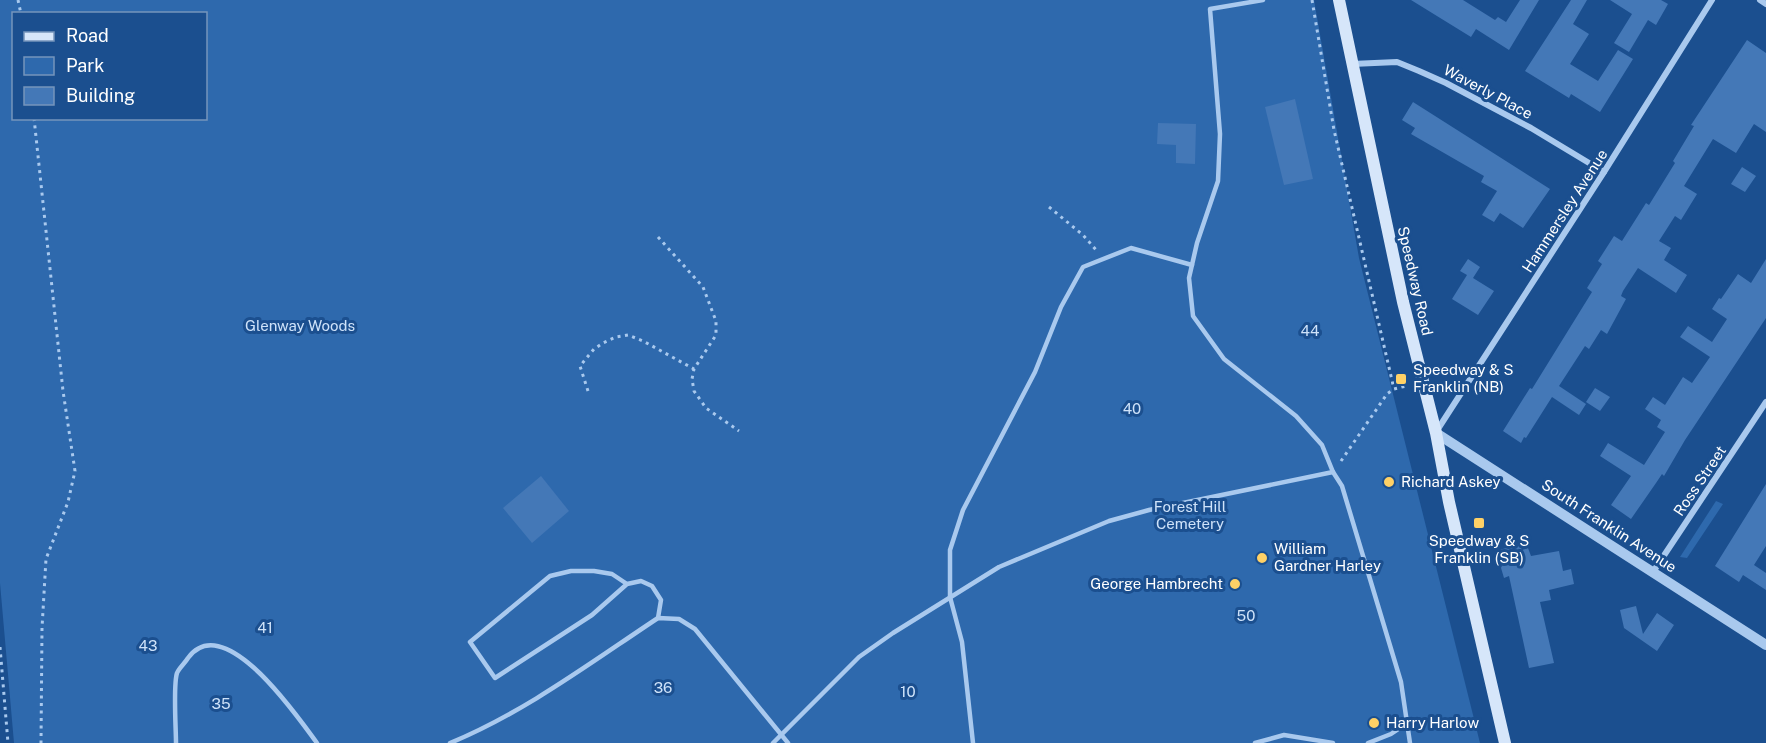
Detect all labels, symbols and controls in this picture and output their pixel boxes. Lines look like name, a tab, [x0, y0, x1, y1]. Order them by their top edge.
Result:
legend	[12, 12, 207, 120]
text: Road	[66, 25, 109, 46]
text: Park	[66, 55, 104, 76]
street label: Waverly Place	[1441, 61, 1536, 122]
text: Building	[66, 85, 135, 106]
street label: Hammersley Avenue	[1518, 146, 1611, 275]
street label: Speedway Road	[1395, 225, 1436, 337]
park label: Glenway Woods	[245, 317, 355, 334]
park label: 44	[1301, 322, 1319, 339]
place label: Speedway & S Franklin (NB)	[1413, 361, 1513, 395]
marker: Speedway & S Franklin (NB)	[1394, 372, 1408, 386]
park label: 40	[1123, 400, 1141, 417]
street label: Ross Street	[1670, 442, 1729, 519]
place label: Richard Askey	[1401, 473, 1501, 490]
marker: Richard Askey	[1382, 475, 1396, 489]
street label: South Franklin Avenue	[1539, 476, 1680, 576]
park label: Forest Hill Cemetery	[1154, 498, 1226, 532]
marker: Speedway & S Franklin (SB)	[1472, 516, 1486, 530]
place label: Speedway & S Franklin (SB)	[1429, 532, 1529, 566]
place label: William Gardner Harley	[1274, 540, 1381, 574]
marker: William Gardner Harley	[1255, 551, 1269, 565]
place label: George Hambrecht	[1090, 575, 1223, 592]
marker: George Hambrecht	[1228, 577, 1242, 591]
park label: 50	[1237, 607, 1255, 624]
park label: 41	[257, 619, 273, 636]
park label: 43	[139, 637, 157, 654]
park label: 36	[654, 679, 672, 696]
park label: 10	[900, 683, 916, 700]
park label: 35	[211, 695, 231, 712]
place label: Harry Harlow	[1386, 714, 1479, 731]
marker: Harry Harlow	[1367, 716, 1381, 730]

